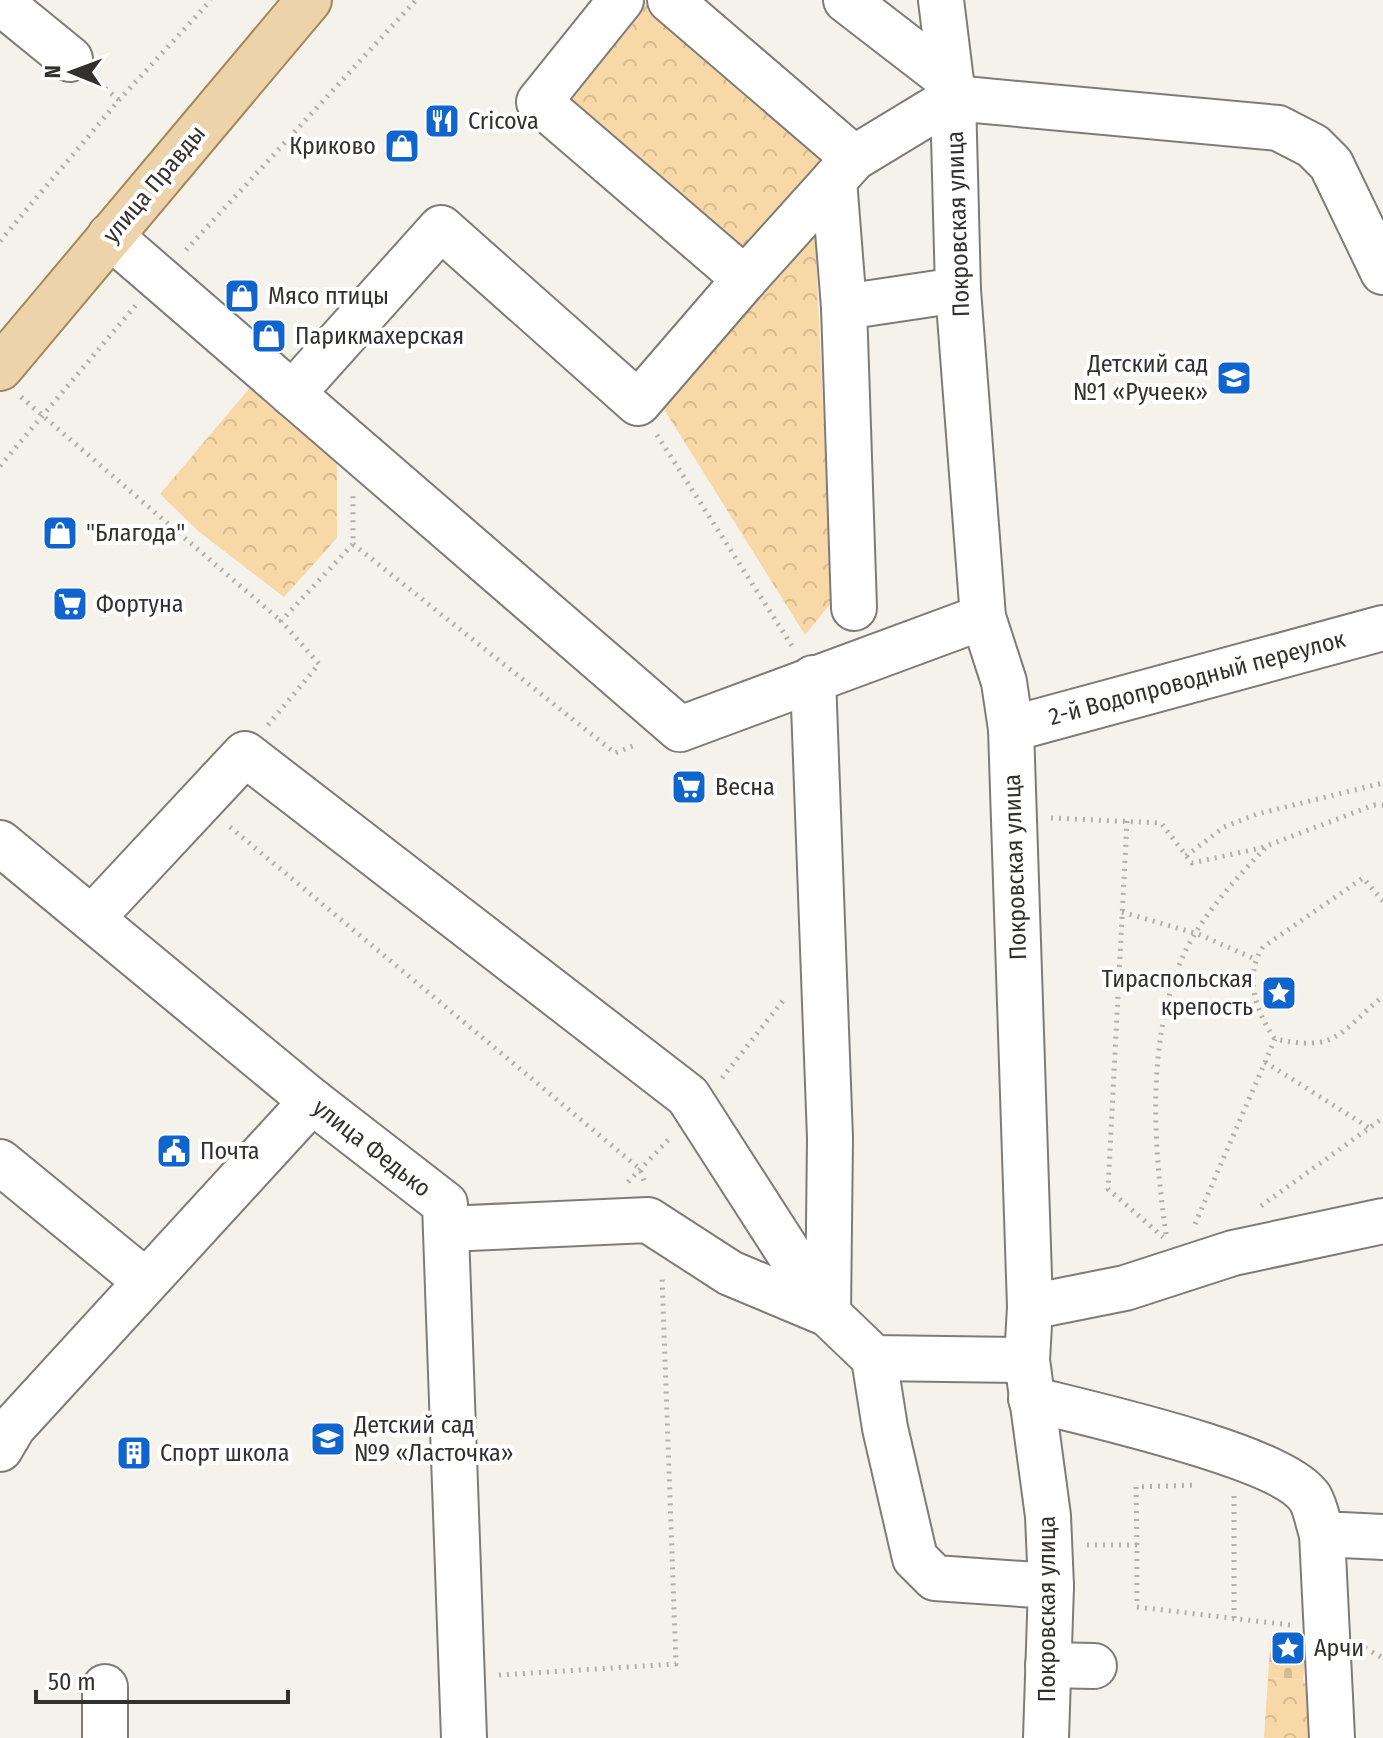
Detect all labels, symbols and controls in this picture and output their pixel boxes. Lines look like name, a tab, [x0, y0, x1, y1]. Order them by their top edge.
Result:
north arrow	[32, 32, 112, 112]
text: N	[39, 65, 66, 78]
restaurant icon: Cricova	[423, 102, 461, 140]
place label: Cricova	[468, 107, 539, 135]
street label: улица Правды	[97, 120, 211, 248]
shop icon: Криково	[383, 127, 421, 165]
street label: Покровская улица	[941, 130, 975, 318]
place label: Криково	[289, 132, 376, 160]
shop icon: Мясо птицы	[223, 277, 261, 315]
place label: Мясо птицы	[268, 282, 389, 310]
shop icon: Парикмахерская	[250, 317, 288, 355]
place label: Парикмахерская	[295, 322, 464, 350]
place label: Детский сад №1 «Ручеек»	[1073, 350, 1208, 406]
school or university icon: Детский сад №1 «Ручеек»	[1215, 359, 1253, 397]
shop icon: "Благода"	[41, 514, 79, 552]
place label: "Благода"	[86, 519, 185, 547]
supermarket icon: Фортуна	[51, 585, 89, 623]
place label: Фортуна	[96, 590, 184, 618]
street label: 2-й Водопроводный переулок	[1046, 625, 1349, 731]
supermarket icon: Весна	[670, 768, 708, 806]
place label: Весна	[715, 773, 775, 801]
street label: Покровская улица	[998, 773, 1032, 961]
place label: Тираспольская крепость	[1102, 965, 1253, 1021]
place icon: Тираспольская крепость	[1260, 974, 1298, 1012]
street label: улица Федько	[307, 1093, 437, 1203]
public building icon: Почта	[155, 1132, 193, 1170]
place label: Почта	[200, 1137, 260, 1165]
place label: Детский сад №9 «Ласточка»	[353, 1411, 514, 1467]
school or university icon: Детский сад №9 «Ласточка»	[309, 1420, 347, 1458]
building icon: Спорт школа	[115, 1434, 153, 1472]
place label: Спорт школа	[160, 1439, 289, 1467]
street label: Покровская улица	[1033, 1516, 1061, 1702]
place icon: Арчи	[1269, 1629, 1307, 1667]
place label: Арчи	[1314, 1634, 1364, 1662]
scale bar	[36, 1654, 288, 1704]
text: 50 m	[48, 1668, 96, 1696]

